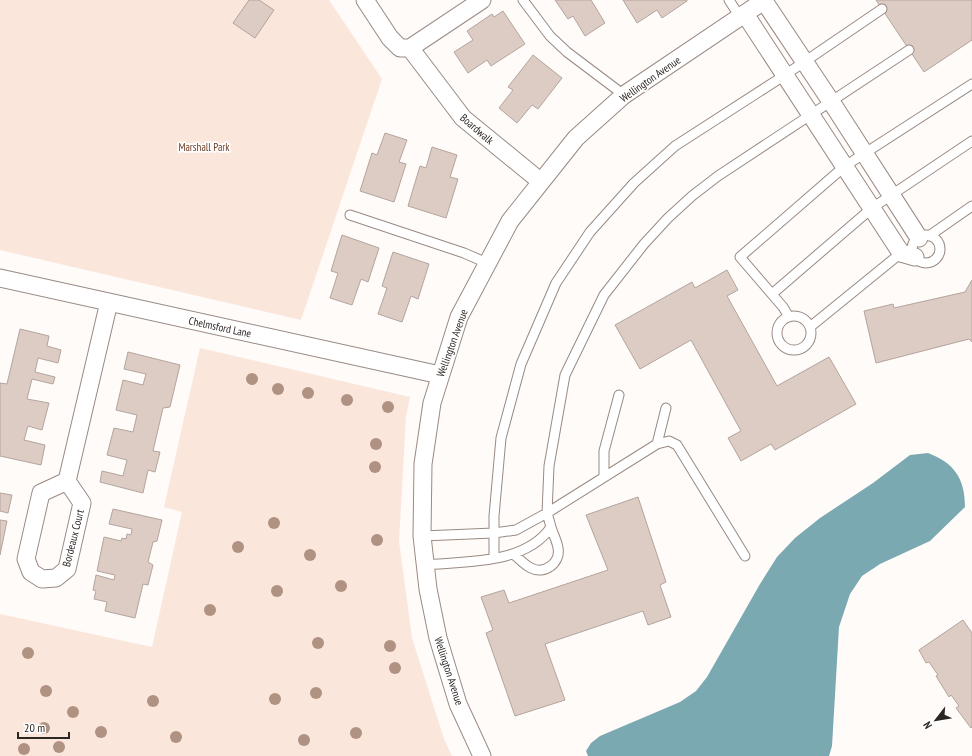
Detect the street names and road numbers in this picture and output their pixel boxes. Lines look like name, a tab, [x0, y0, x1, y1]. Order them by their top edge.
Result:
street label: Wellington Avenue	[617, 53, 683, 105]
street label: Boardwalk	[457, 111, 497, 148]
street label: Wellington Avenue	[433, 307, 471, 379]
street label: Chelmsford Lane	[187, 314, 253, 341]
street label: Bordeaux Court	[59, 508, 87, 568]
street label: Wellington Avenue	[431, 635, 467, 707]

